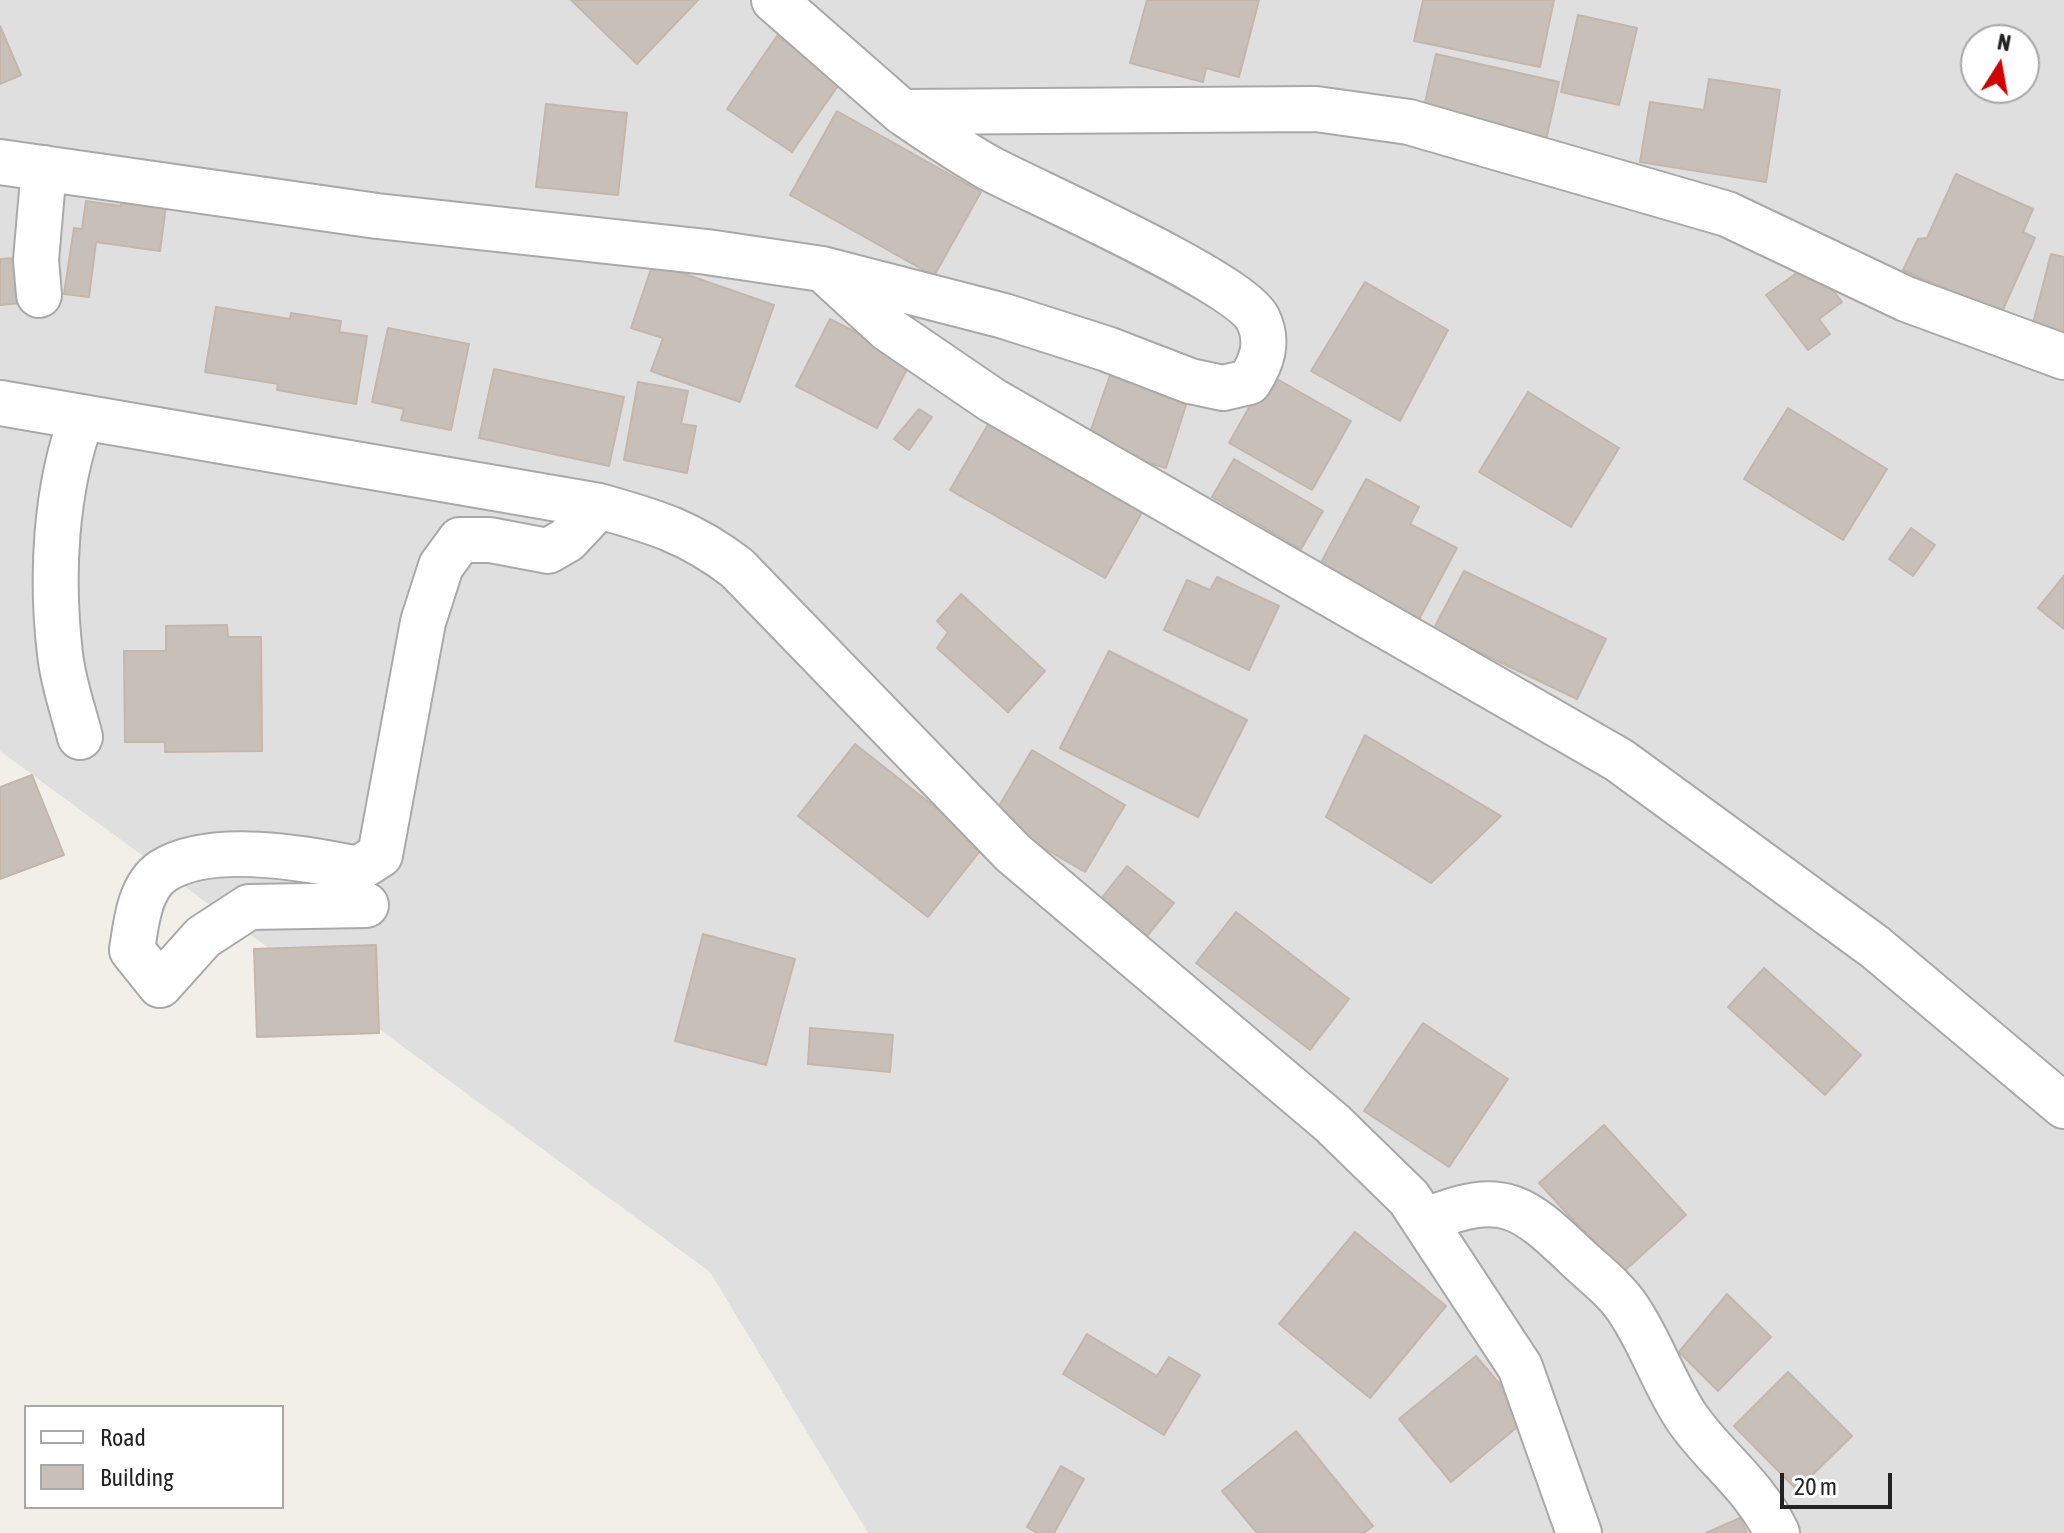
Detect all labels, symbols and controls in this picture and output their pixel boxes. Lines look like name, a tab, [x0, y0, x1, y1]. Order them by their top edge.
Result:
north arrow	[1960, 24, 2040, 104]
text: N	[1995, 28, 2013, 56]
legend	[24, 1405, 284, 1509]
text: Road	[100, 1424, 146, 1451]
scale bar	[1784, 1457, 1896, 1507]
text: Building	[100, 1464, 173, 1491]
text: 20 m	[1794, 1473, 1837, 1500]

